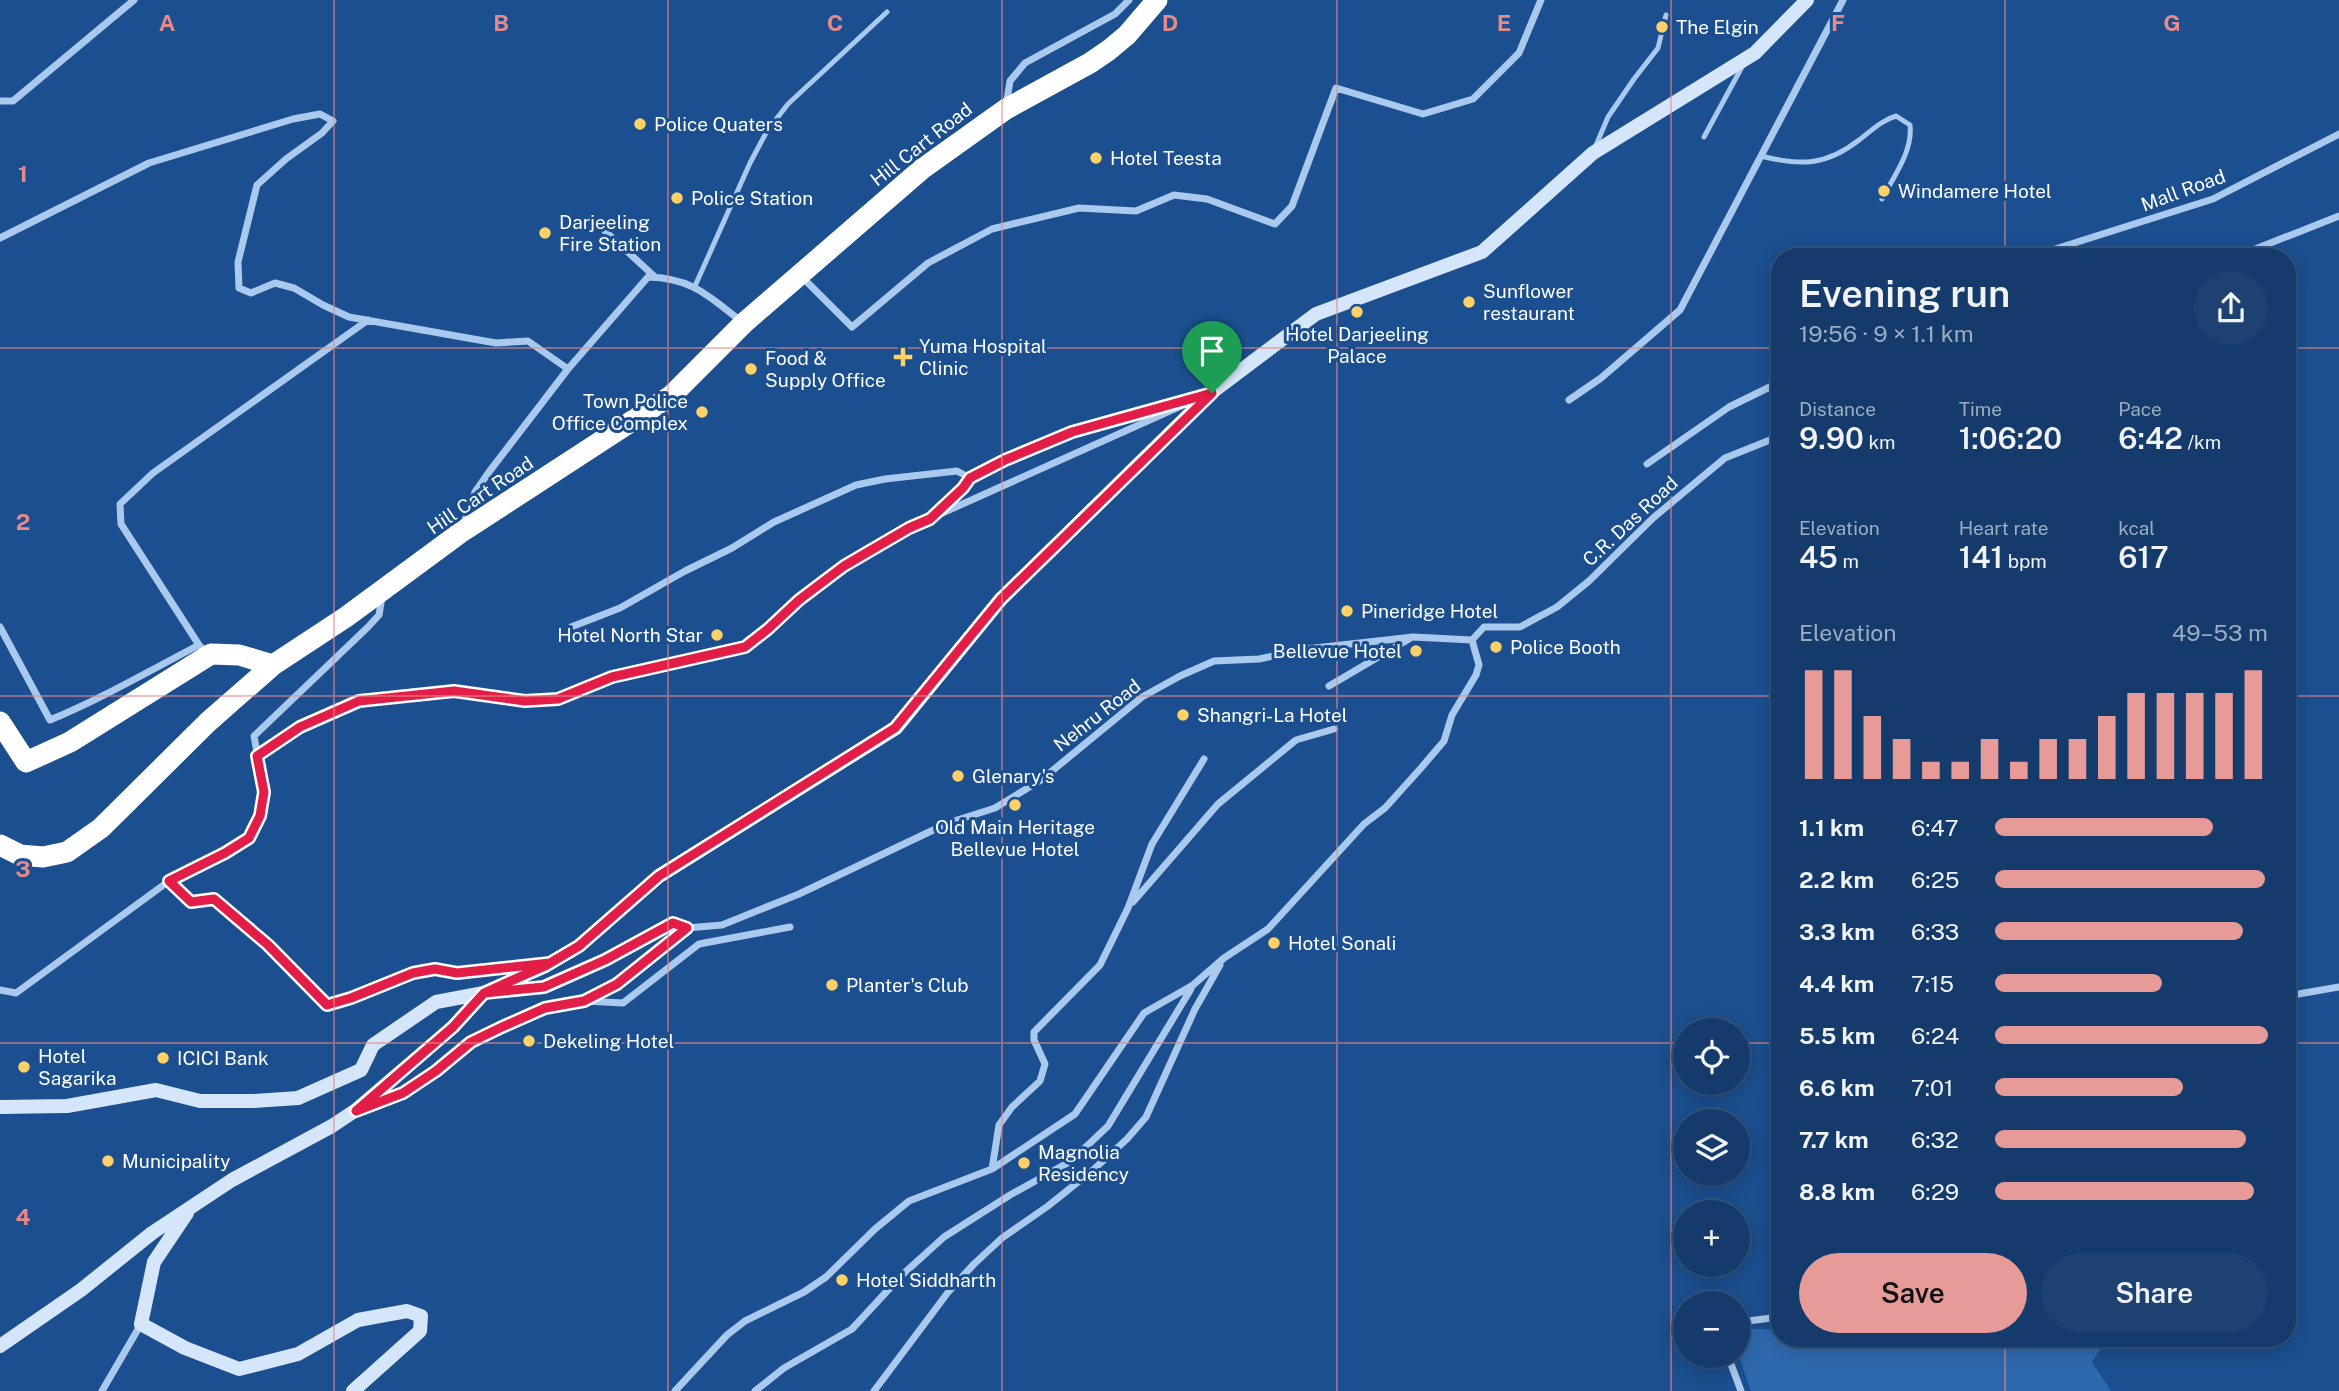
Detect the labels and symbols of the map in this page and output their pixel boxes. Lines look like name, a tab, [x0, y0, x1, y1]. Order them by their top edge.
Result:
text: A	[159, 9, 176, 36]
text: B	[493, 9, 509, 36]
text: C	[827, 9, 843, 36]
text: D	[1162, 9, 1178, 36]
text: E	[1497, 9, 1511, 36]
text: F	[1831, 9, 1845, 36]
text: G	[2163, 9, 2181, 36]
place label: The Elgin	[1676, 16, 1759, 38]
marker: The Elgin	[1654, 19, 1670, 35]
street label: Hill Cart Road	[866, 98, 976, 190]
place label: Police Quaters	[654, 113, 783, 135]
marker: Police Quaters	[632, 116, 648, 132]
place label: Hotel Teesta	[1110, 147, 1222, 169]
marker: Hotel Teesta	[1088, 150, 1104, 166]
text: 1	[18, 160, 28, 187]
street label: Mall Road	[2138, 165, 2228, 215]
place label: Windamere Hotel	[1898, 180, 2052, 202]
marker: Windamere Hotel	[1876, 183, 1892, 199]
place label: Police Station	[691, 187, 813, 209]
marker: Police Station	[669, 190, 685, 206]
place label: Darjeeling Fire Station	[559, 211, 661, 255]
marker: Darjeeling Fire Station	[537, 225, 553, 241]
place label: Sunflower restaurant	[1483, 280, 1575, 324]
marker: Sunflower restaurant	[1461, 294, 1477, 310]
marker: Hotel Darjeeling Palace	[1349, 304, 1365, 320]
pin	[1182, 321, 1242, 393]
place label: Hotel Darjeeling Palace	[1285, 323, 1429, 367]
place label: Yuma Hospital Clinic	[919, 335, 1047, 379]
place label: Food & Supply Office	[765, 347, 886, 391]
marker: Yuma Hospital Clinic	[893, 347, 913, 367]
marker: Food & Supply Office	[743, 361, 759, 377]
place label: Town Police Office Complex	[552, 390, 688, 434]
marker: Town Police Office Complex	[694, 404, 710, 420]
street label: Hill Cart Road	[423, 452, 537, 538]
street label: C.R. Das Road	[1578, 471, 1682, 571]
text: 2	[16, 508, 30, 535]
place label: Pineridge Hotel	[1361, 600, 1498, 622]
marker: Pineridge Hotel	[1339, 603, 1355, 619]
place label: Hotel North Star	[557, 624, 703, 646]
marker: Hotel North Star	[709, 627, 725, 643]
place label: Police Booth	[1510, 636, 1621, 658]
marker: Police Booth	[1488, 639, 1504, 655]
place label: Bellevue Hotel	[1273, 640, 1402, 662]
marker: Bellevue Hotel	[1408, 643, 1424, 659]
street label: Nehru Road	[1049, 674, 1145, 756]
place label: Shangri-La Hotel	[1197, 704, 1347, 726]
marker: Shangri-La Hotel	[1175, 707, 1191, 723]
place label: Glenary's	[972, 765, 1054, 787]
marker: Glenary's	[950, 768, 966, 784]
marker: Old Main Heritage Bellevue Hotel	[1007, 797, 1023, 813]
place label: Old Main Heritage Bellevue Hotel	[935, 816, 1095, 860]
text: 3	[15, 855, 31, 882]
place label: Hotel Sonali	[1288, 932, 1396, 954]
marker: Hotel Sonali	[1266, 935, 1282, 951]
place label: Planter's Club	[846, 974, 969, 996]
marker: Planter's Club	[824, 977, 840, 993]
place label: Dekeling Hotel	[543, 1030, 674, 1052]
marker: Dekeling Hotel	[521, 1033, 537, 1049]
place label: Hotel Sagarika	[38, 1045, 116, 1089]
place label: ICICI Bank	[177, 1047, 269, 1069]
marker: ICICI Bank	[155, 1050, 171, 1066]
marker: Hotel Sagarika	[16, 1059, 32, 1075]
place label: Magnolia Residency	[1038, 1141, 1129, 1185]
place label: Municipality	[122, 1150, 230, 1172]
marker: Municipality	[100, 1153, 116, 1169]
marker: Magnolia Residency	[1016, 1155, 1032, 1171]
text: 4	[15, 1203, 31, 1230]
place label: Hotel Siddharth	[856, 1269, 996, 1291]
marker: Hotel Siddharth	[834, 1272, 850, 1288]

